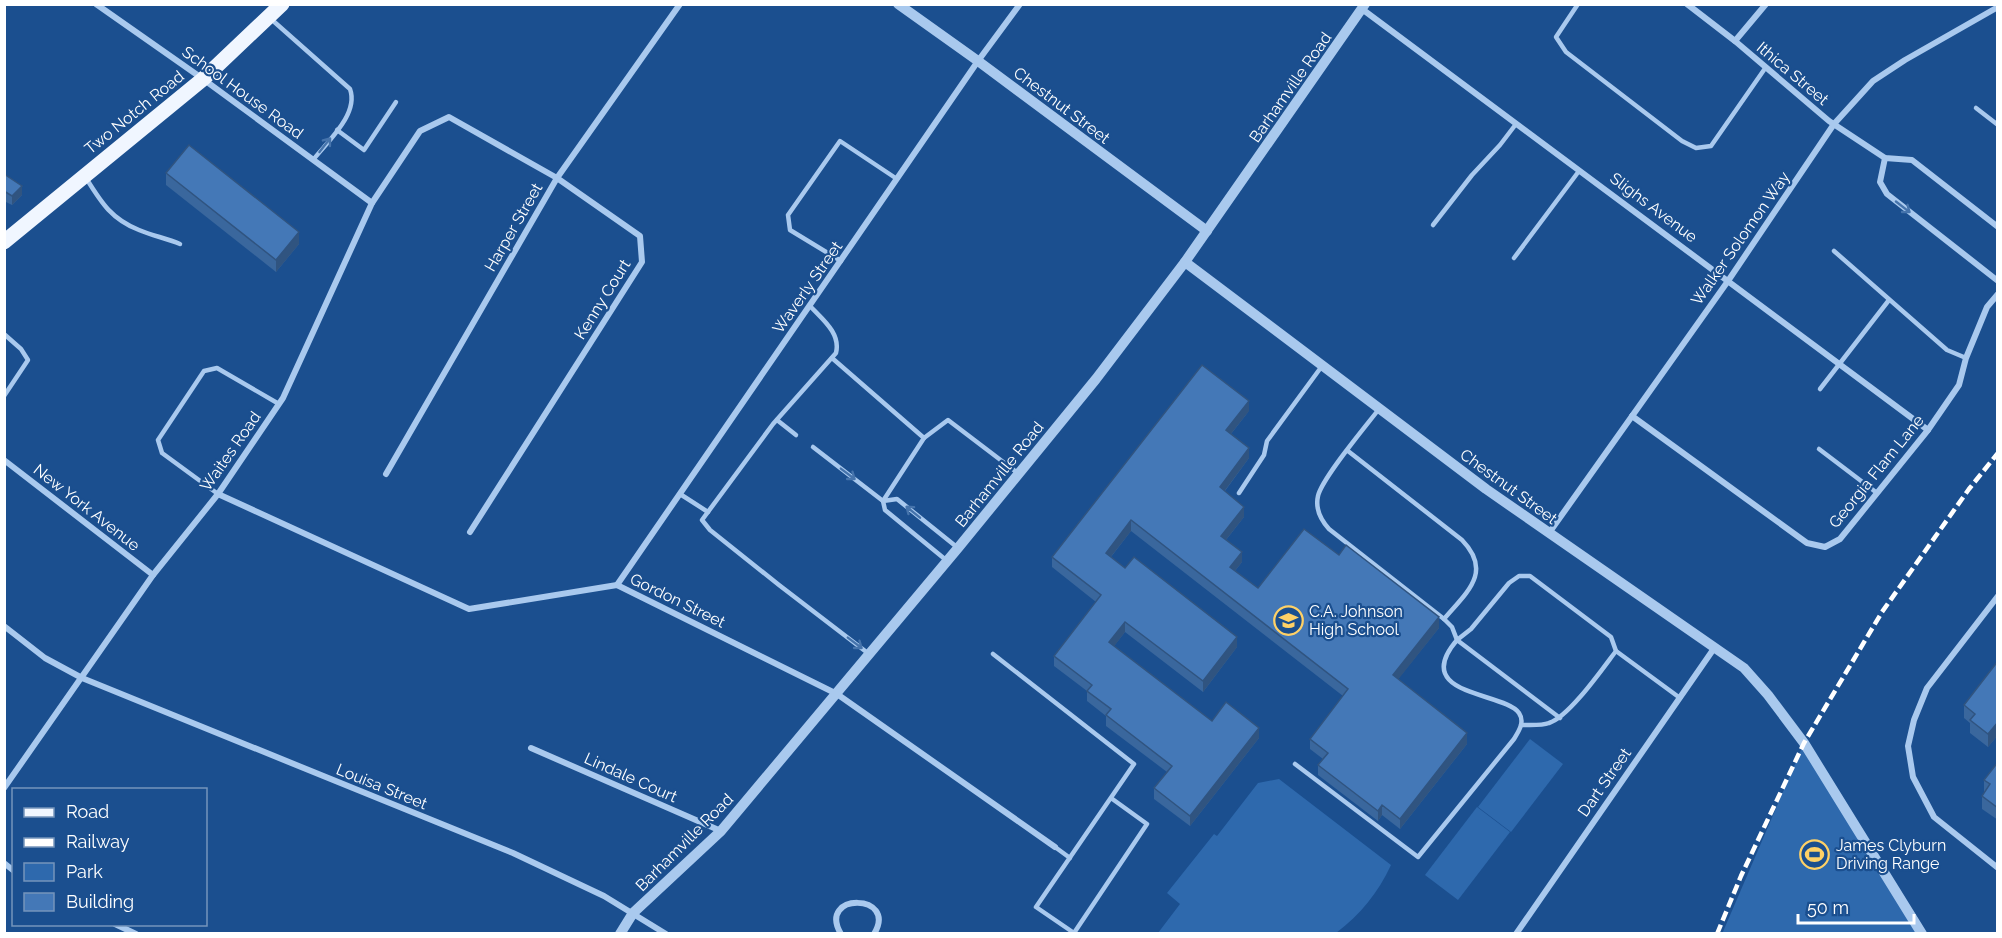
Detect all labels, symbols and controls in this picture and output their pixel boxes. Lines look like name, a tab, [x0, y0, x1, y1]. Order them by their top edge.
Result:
street label: Barhamville Road	[1245, 29, 1336, 146]
street label: Ithica Street	[1753, 38, 1833, 109]
street label: School House Road	[178, 42, 307, 143]
street label: Chestnut Street	[1010, 63, 1114, 148]
street label: Two Notch Road	[81, 67, 188, 158]
one-way arrow	[319, 137, 332, 153]
street label: Walker Solomon Way	[1687, 167, 1794, 309]
street label: Slighs Avenue	[1606, 168, 1701, 246]
street label: Harper Street	[480, 179, 547, 275]
one-way arrow	[1895, 200, 1911, 213]
street label: Waverly Street	[769, 237, 847, 337]
street label: Kenny Court	[570, 255, 635, 343]
street label: Waites Road	[196, 408, 265, 495]
street label: Georgia Flam Lane	[1825, 411, 1928, 532]
street label: Barhamville Road	[951, 418, 1048, 531]
street label: Chestnut Street	[1456, 445, 1561, 528]
street label: New York Avenue	[30, 460, 144, 555]
one-way arrow	[840, 468, 856, 481]
one-way arrow	[905, 505, 921, 518]
street label: Gordon Street	[627, 569, 729, 632]
place label: C.A. Johnson High School	[1309, 602, 1403, 639]
school or university icon: C.A. Johnson High School	[1272, 604, 1304, 636]
one-way arrow	[846, 637, 862, 649]
street label: Dart Street	[1574, 744, 1635, 820]
street label: Lindale Court	[581, 749, 681, 807]
street label: Louisa Street	[333, 760, 431, 814]
legend	[12, 788, 207, 926]
street label: Barhamville Road	[632, 790, 737, 895]
text: Road	[66, 801, 109, 822]
text: Railway	[66, 831, 130, 852]
place label: James Clyburn Driving Range	[1836, 836, 1946, 873]
sports icon: James Clyburn Driving Range	[1799, 838, 1831, 870]
text: Park	[66, 861, 103, 882]
scale bar	[1798, 887, 1914, 925]
text: Building	[66, 891, 134, 912]
text: 50 m	[1807, 897, 1849, 918]

